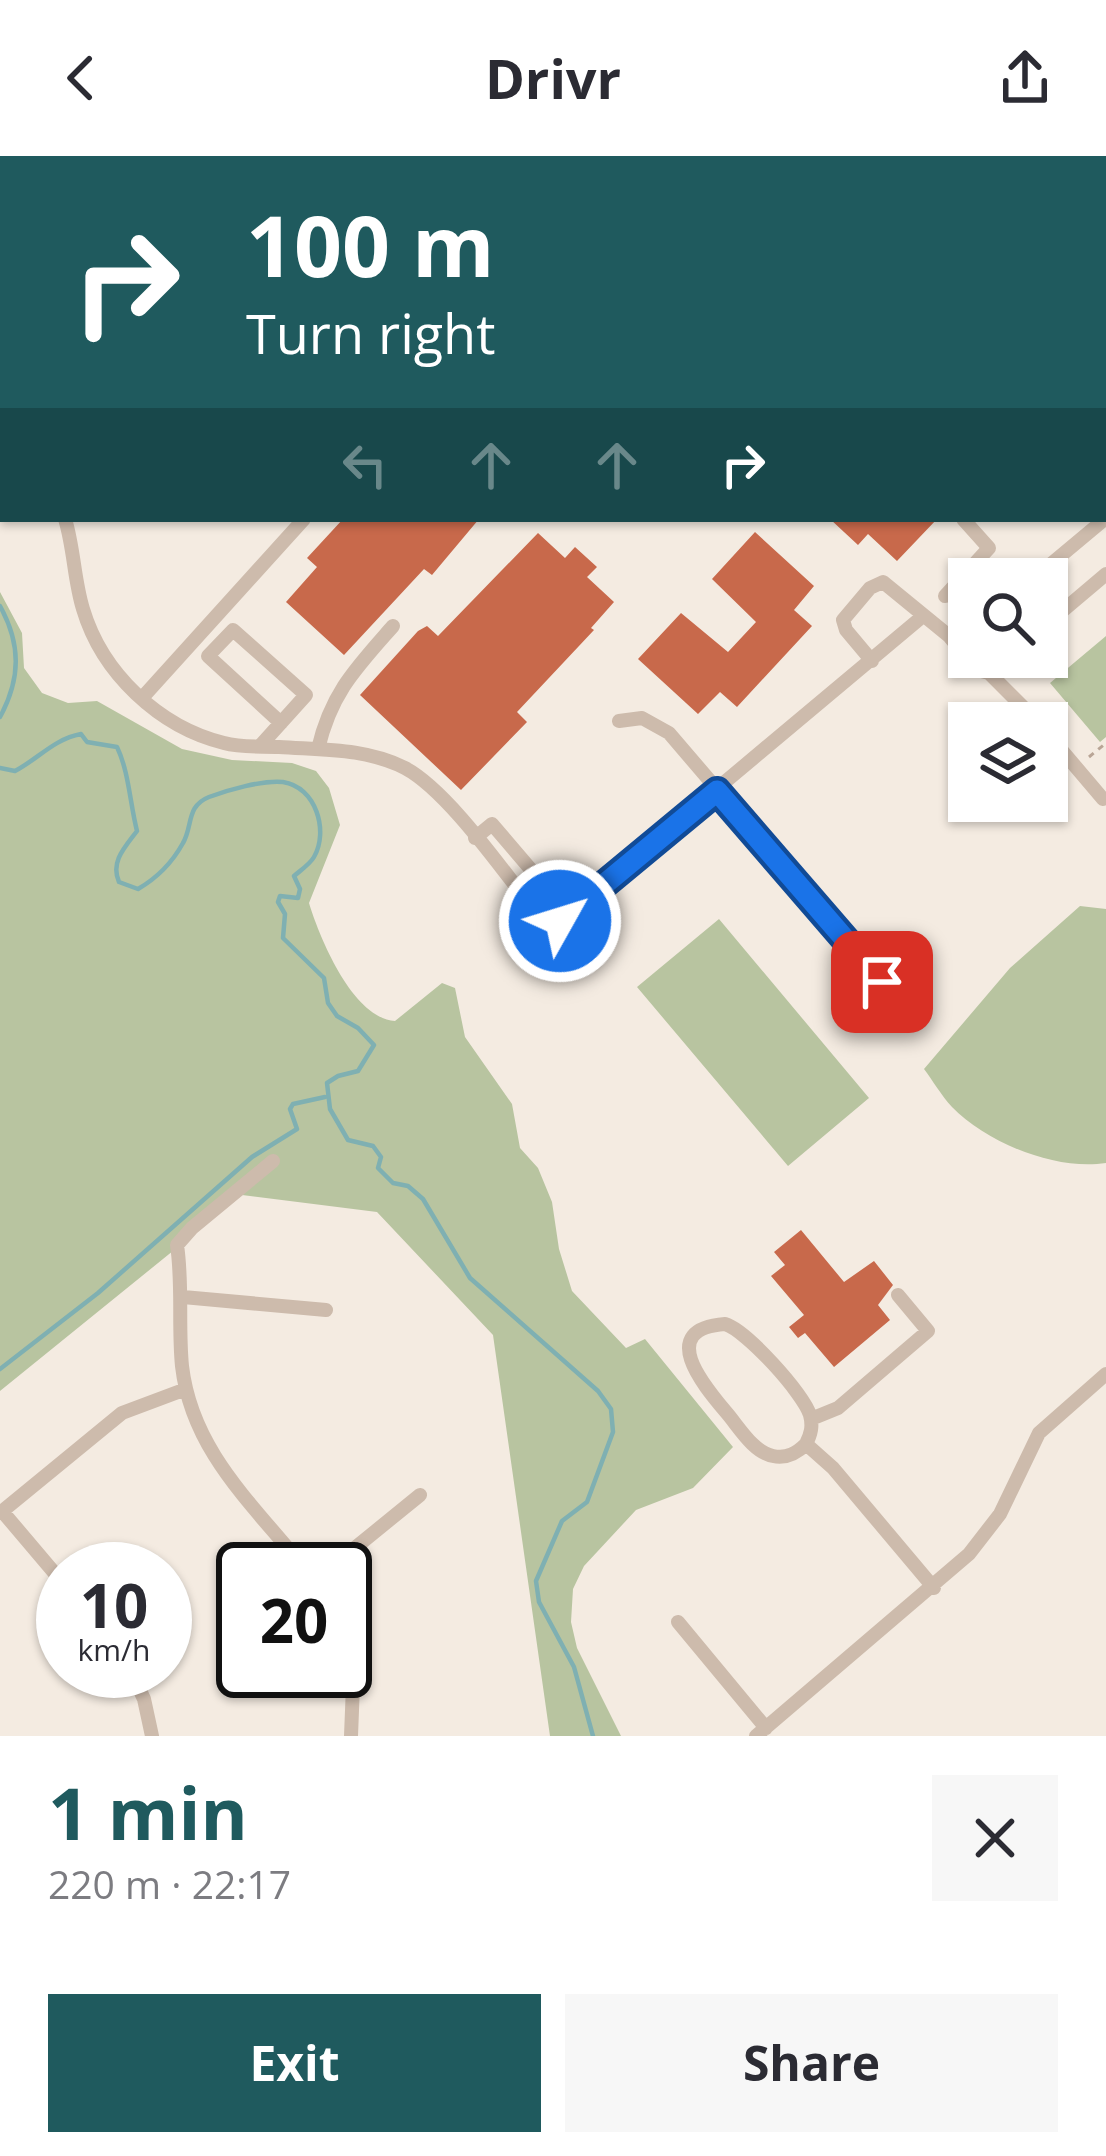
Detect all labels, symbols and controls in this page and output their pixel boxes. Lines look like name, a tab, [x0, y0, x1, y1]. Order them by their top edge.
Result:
text: Drivr	[485, 41, 621, 115]
icon: back	[48, 45, 114, 111]
icon: share	[992, 45, 1058, 111]
text: 100 m	[246, 187, 494, 302]
icon: right	[48, 204, 204, 360]
text: Turn right	[246, 296, 495, 370]
icon: left	[332, 432, 398, 498]
icon: ahead	[458, 432, 524, 498]
icon: ahead	[584, 432, 650, 498]
icon: right	[710, 432, 776, 498]
map controls	[948, 558, 1068, 822]
button: search	[948, 558, 1068, 678]
button: layers	[948, 702, 1068, 822]
position arrow	[497, 858, 623, 984]
pin	[831, 931, 933, 1033]
icon: arrive	[849, 949, 915, 1015]
speed limit sign: 20	[216, 1542, 372, 1698]
text: 10	[80, 1564, 148, 1646]
text: km/h	[78, 1629, 150, 1670]
text: 1 min	[48, 1763, 248, 1861]
button: close	[932, 1775, 1058, 1901]
text: 220 m · 22:17	[48, 1857, 291, 1910]
button: Exit	[48, 1994, 541, 2132]
button: Share	[565, 1994, 1058, 2132]

